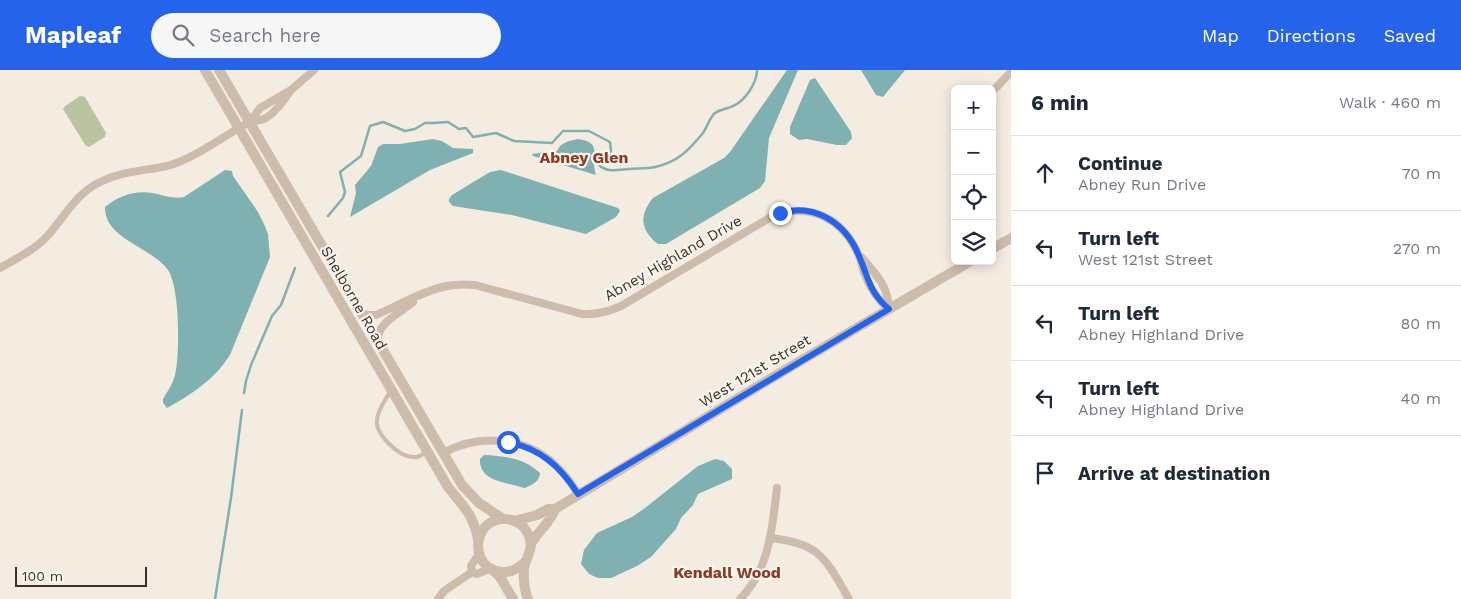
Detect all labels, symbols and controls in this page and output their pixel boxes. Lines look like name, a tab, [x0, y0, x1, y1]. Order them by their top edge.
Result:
search box	[151, 13, 501, 58]
text: Mapleaf	[25, 21, 121, 49]
icon: search	[169, 21, 197, 49]
text: Search here	[209, 24, 321, 47]
text: Map	[1202, 25, 1239, 46]
text: Directions	[1267, 25, 1356, 46]
text: Saved	[1384, 25, 1436, 46]
map controls	[951, 85, 996, 265]
button: +	[951, 85, 996, 130]
text: 6 min	[1031, 90, 1089, 115]
text: Walk · 460 m	[1339, 93, 1441, 112]
button: −	[951, 130, 996, 175]
district label: Abney Glen	[540, 148, 629, 167]
text: Continue	[1078, 152, 1162, 175]
icon: ahead	[1031, 159, 1059, 187]
text: 70 m	[1402, 164, 1441, 183]
button: locate	[951, 175, 996, 220]
text: Abney Run Drive	[1078, 175, 1206, 194]
route end	[769, 202, 792, 225]
street label: Abney Highland Drive	[601, 211, 745, 305]
button: layers	[951, 220, 996, 265]
text: Turn left	[1078, 227, 1159, 250]
icon: left	[1031, 234, 1059, 262]
text: 270 m	[1393, 239, 1441, 258]
street label: Shelborne Road	[317, 243, 391, 353]
text: West 121st Street	[1078, 250, 1213, 269]
text: Turn left	[1078, 302, 1159, 325]
icon: left	[1031, 309, 1059, 337]
text: 80 m	[1400, 314, 1441, 333]
text: Abney Highland Drive	[1078, 325, 1244, 344]
street label: West 121st Street	[696, 330, 814, 411]
text: Turn left	[1078, 377, 1159, 400]
icon: left	[1031, 384, 1059, 412]
text: 40 m	[1401, 389, 1441, 408]
text: Abney Highland Drive	[1078, 400, 1244, 419]
route start	[497, 431, 520, 454]
icon: arrive	[1031, 459, 1059, 487]
text: Arrive at destination	[1078, 462, 1270, 485]
district label: Kendall Wood	[673, 563, 781, 582]
scale bar	[15, 564, 148, 587]
text: 100 m	[22, 568, 63, 584]

